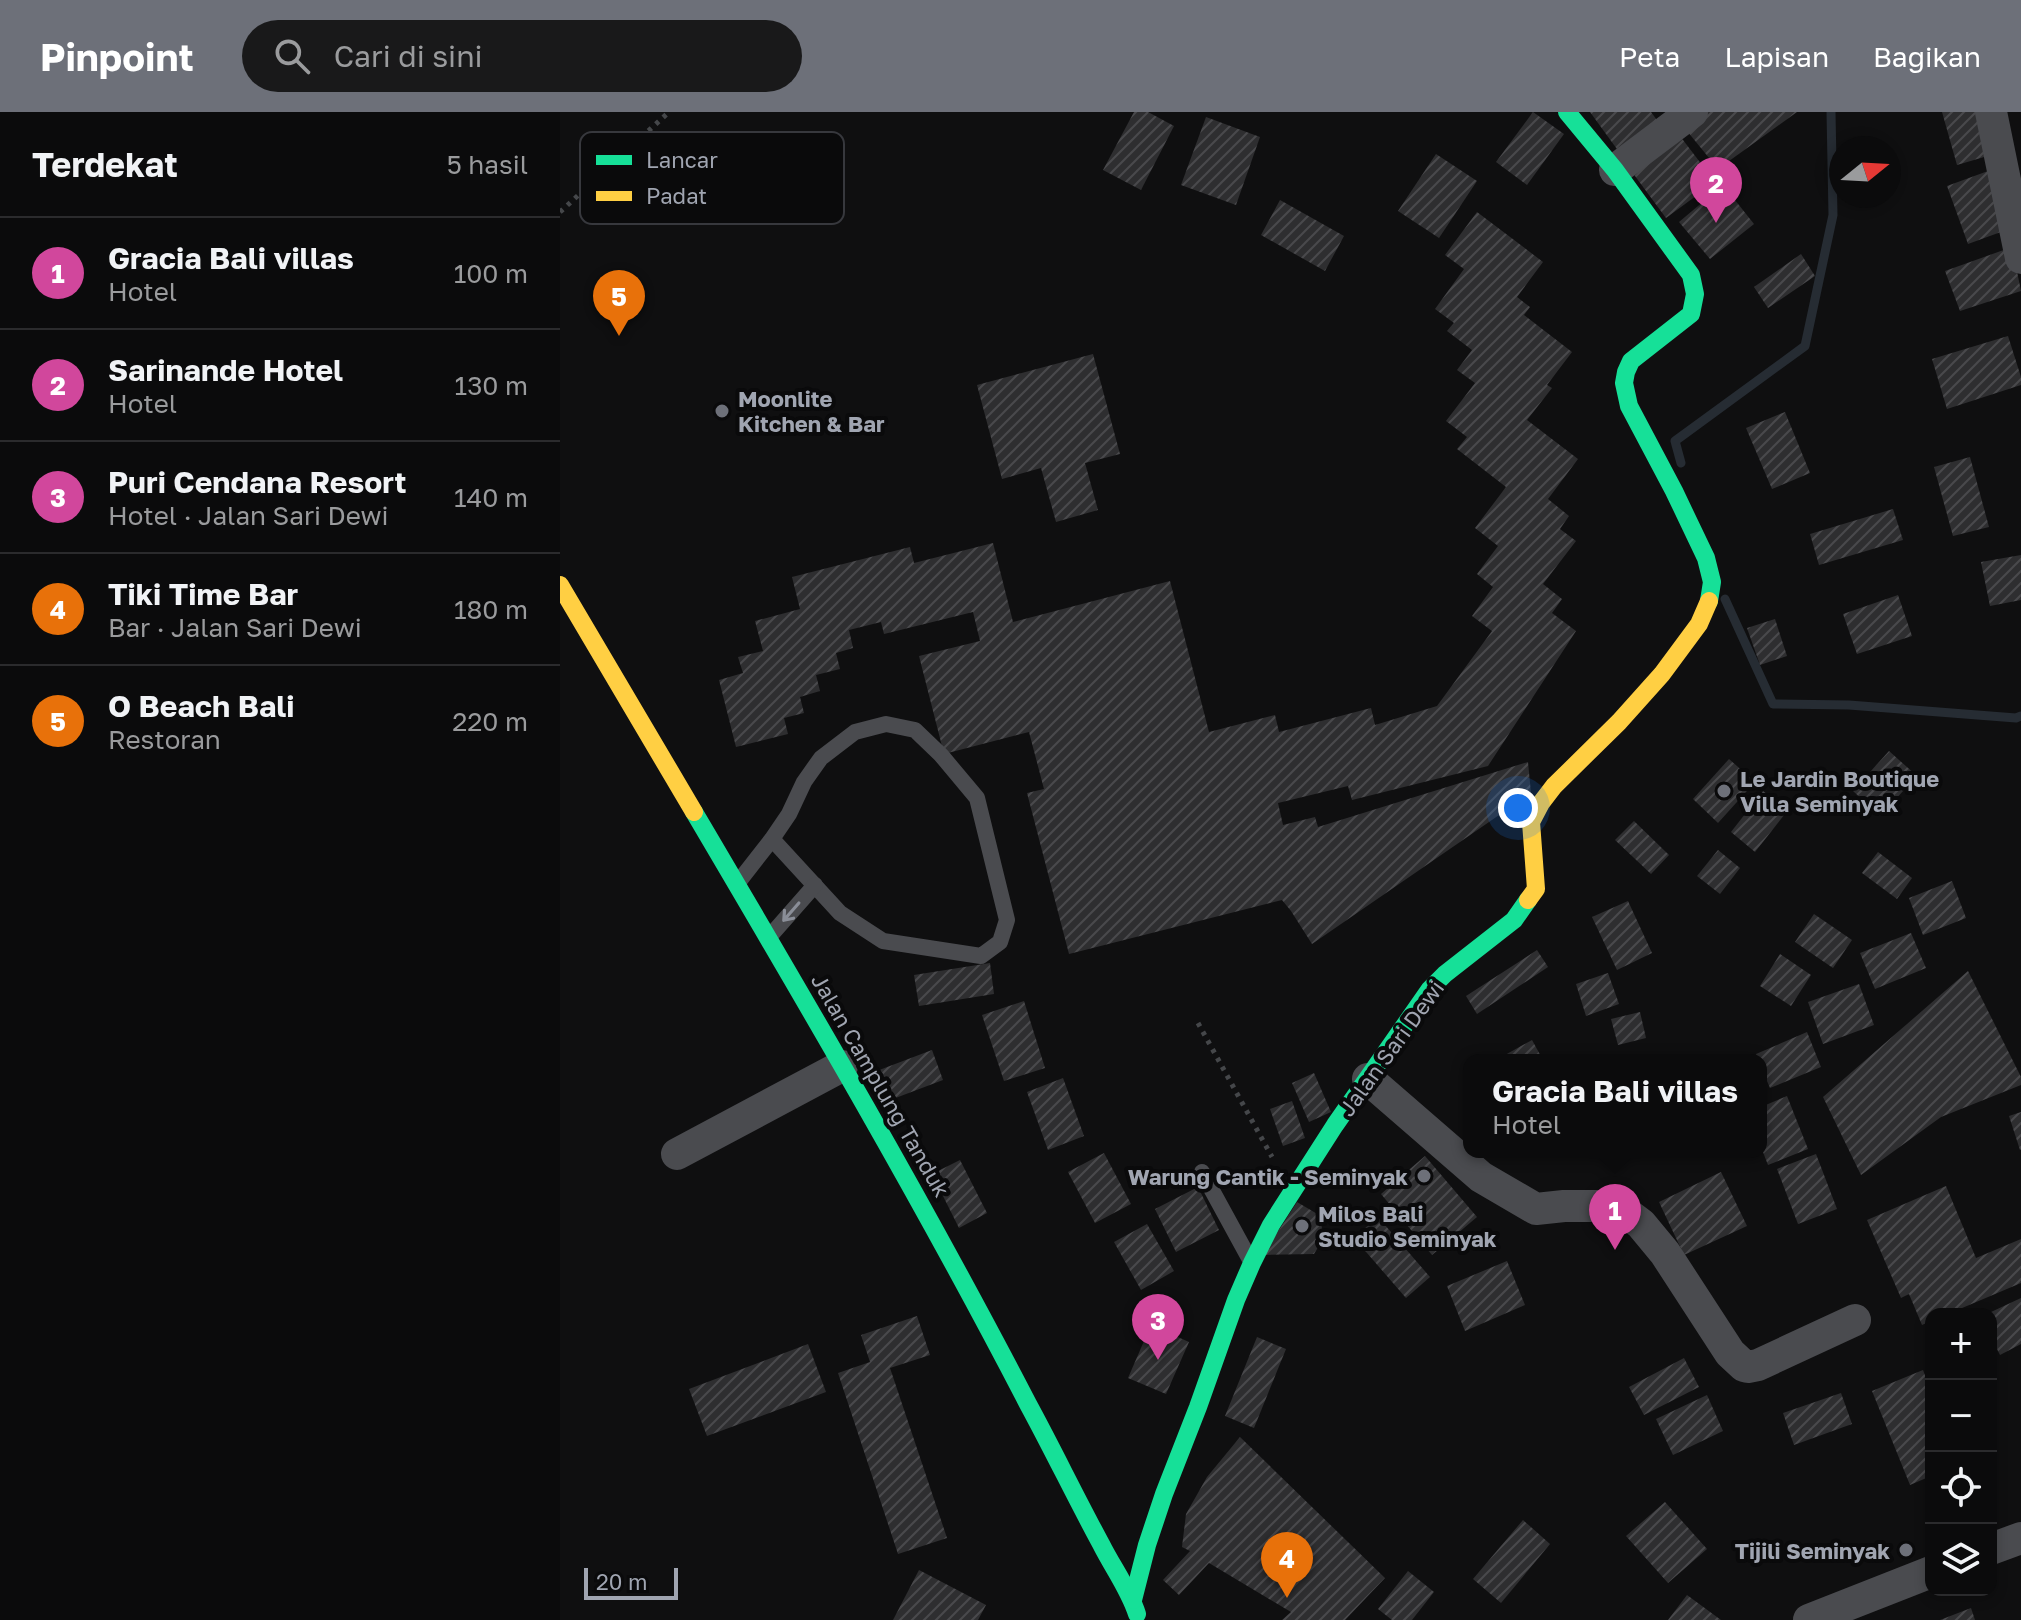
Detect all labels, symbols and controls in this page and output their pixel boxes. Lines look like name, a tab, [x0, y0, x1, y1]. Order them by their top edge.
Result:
search box	[242, 20, 802, 92]
text: Pinpoint	[40, 34, 194, 79]
icon: search	[270, 34, 314, 78]
text: Cari di sini	[334, 38, 483, 74]
text: Peta	[1619, 40, 1680, 73]
text: Lapisan	[1724, 40, 1829, 73]
text: Bagikan	[1873, 40, 1981, 73]
legend	[580, 132, 844, 224]
north arrow	[1829, 136, 1901, 208]
text: Terdekat	[32, 144, 178, 184]
text: Lancar	[646, 146, 718, 173]
text: 5 hasil	[447, 149, 528, 180]
pin: 2	[1690, 157, 1742, 223]
text: Padat	[646, 182, 707, 209]
text: Gracia Bali villas	[108, 240, 354, 276]
text: 1	[51, 258, 65, 289]
text: 100 m	[454, 258, 528, 289]
pin: 5	[593, 270, 645, 336]
text: Hotel	[108, 276, 177, 307]
text: Sarinande Hotel	[108, 352, 343, 388]
text: 2	[50, 370, 66, 401]
text: 130 m	[455, 370, 528, 401]
place label: Moonlite Kitchen & Bar	[738, 385, 885, 437]
text: Hotel	[108, 388, 177, 419]
marker: Moonlite Kitchen & Bar	[713, 402, 731, 420]
text: Puri Cendana Resort	[108, 464, 407, 500]
text: 3	[50, 482, 66, 513]
text: 140 m	[454, 482, 528, 513]
text: Hotel · Jalan Sari Dewi	[108, 500, 389, 531]
text: Tiki Time Bar	[108, 576, 298, 612]
text: 4	[50, 594, 66, 625]
text: 180 m	[454, 594, 528, 625]
text: Bar · Jalan Sari Dewi	[108, 612, 362, 643]
text: O Beach Bali	[108, 688, 295, 724]
text: 5	[50, 706, 66, 737]
text: 220 m	[452, 706, 528, 737]
text: Restoran	[108, 724, 221, 755]
place label: Le Jardin Boutique Villa Seminyak	[1740, 765, 1939, 817]
marker: Le Jardin Boutique Villa Seminyak	[1715, 782, 1733, 800]
your location	[1498, 788, 1538, 828]
one-way arrow	[783, 901, 801, 921]
street label: Jalan Camplung Tanduk	[806, 969, 956, 1201]
street label: Jalan Sari Dewi	[1333, 975, 1449, 1121]
popup	[1463, 1054, 1767, 1158]
text: Gracia Bali villas	[1492, 1073, 1738, 1109]
text: Hotel	[1492, 1109, 1561, 1140]
place label: Warung Cantik - Seminyak	[1128, 1163, 1408, 1190]
marker: Warung Cantik - Seminyak	[1415, 1167, 1433, 1185]
pin: 1	[1589, 1184, 1641, 1250]
place label: Milos Bali Studio Seminyak	[1318, 1200, 1497, 1252]
marker: Milos Bali Studio Seminyak	[1293, 1217, 1311, 1235]
pin: 3	[1132, 1294, 1184, 1360]
map controls	[1925, 1308, 1997, 1596]
button: +	[1925, 1308, 1997, 1380]
button: −	[1925, 1380, 1997, 1452]
button: locate	[1925, 1452, 1997, 1524]
button: layers	[1925, 1524, 1997, 1596]
pin: 4	[1261, 1532, 1313, 1598]
place label: Tijili Seminyak	[1735, 1537, 1890, 1564]
marker: Tijili Seminyak	[1897, 1541, 1915, 1559]
scale bar	[584, 1564, 678, 1600]
text: 20 m	[596, 1568, 647, 1595]

